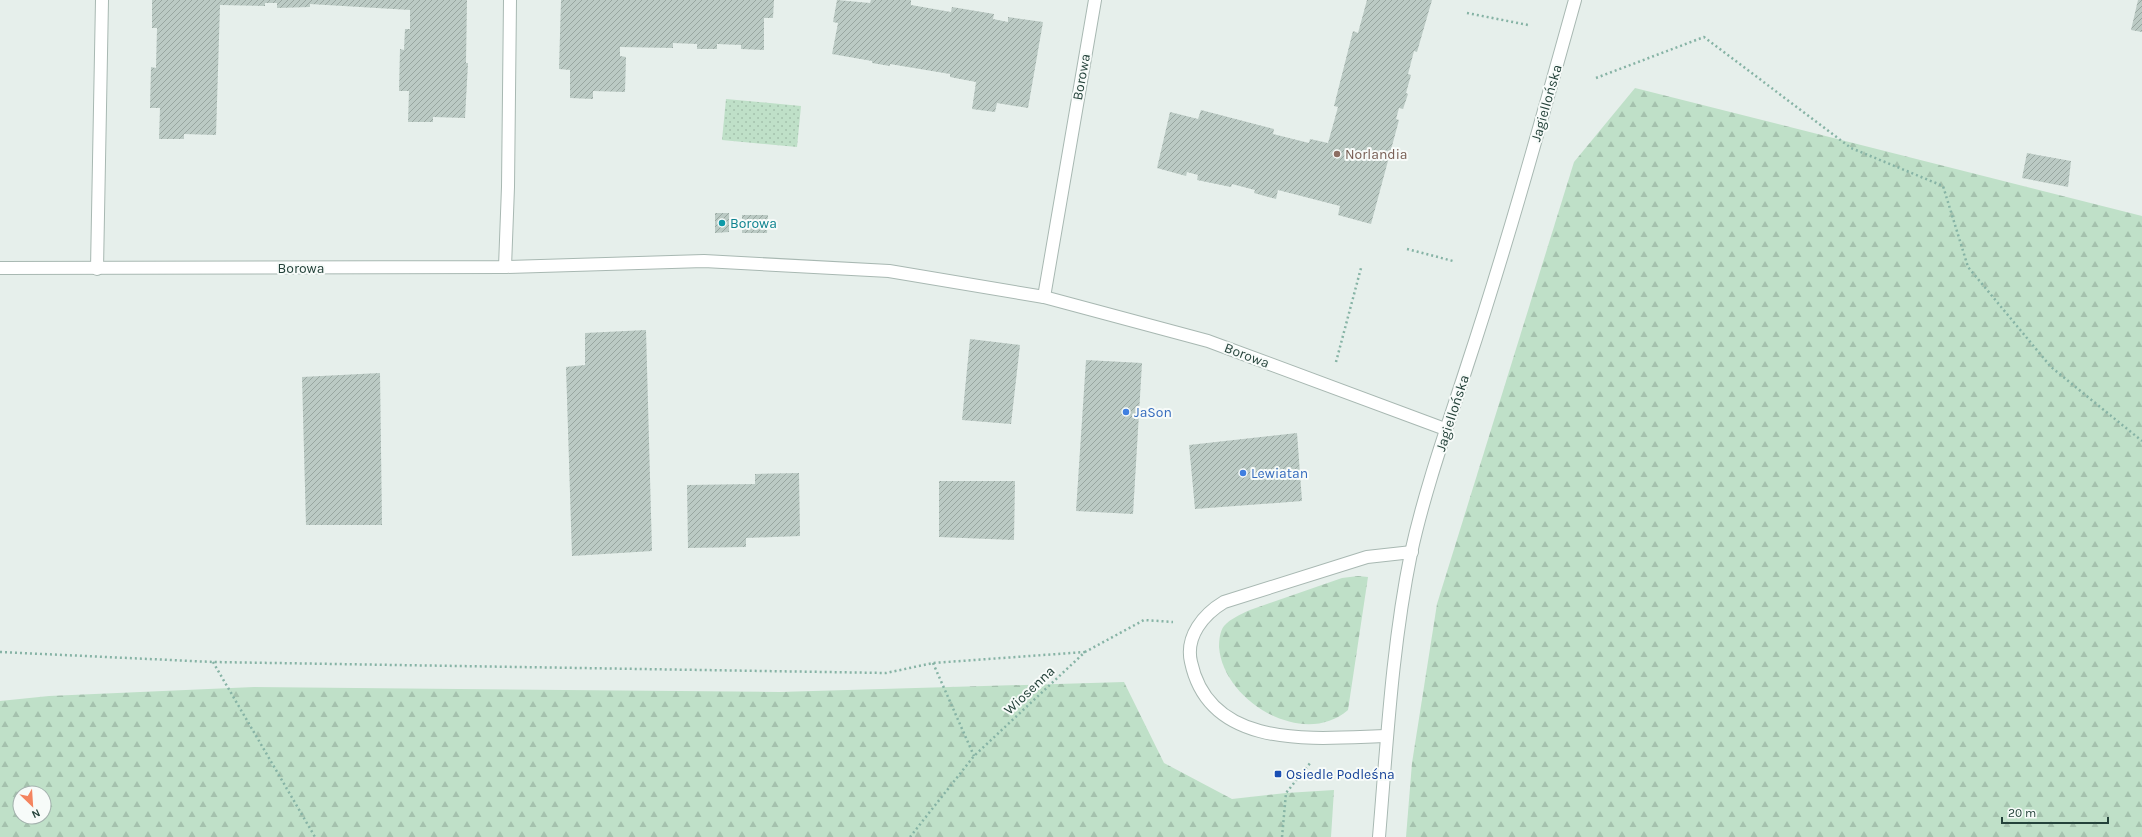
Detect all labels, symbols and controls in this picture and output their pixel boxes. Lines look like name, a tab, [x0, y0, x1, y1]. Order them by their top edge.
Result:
street label: Borowa	[1069, 53, 1094, 102]
street label: Jagiellońska	[1527, 63, 1566, 144]
place label: Norlandia	[1345, 146, 1408, 163]
marker: Norlandia	[1332, 149, 1342, 159]
place label: Borowa	[730, 215, 777, 232]
marker: Borowa	[717, 218, 727, 228]
street label: Borowa	[278, 260, 324, 277]
street label: Borowa	[1222, 339, 1272, 372]
street label: Jagiellońska	[1432, 373, 1473, 454]
place label: JaSon	[1134, 404, 1172, 421]
marker: JaSon	[1121, 407, 1131, 417]
place label: Lewiatan	[1251, 465, 1308, 482]
marker: Lewiatan	[1238, 468, 1248, 478]
street label: Wiosenna	[1000, 662, 1058, 718]
place label: Osiedle Podleśna	[1286, 766, 1395, 783]
marker: Osiedle Podleśna	[1273, 769, 1283, 779]
north arrow	[12, 785, 52, 825]
scale bar	[2002, 799, 2108, 825]
text: N	[30, 806, 42, 821]
text: 20 m	[2008, 806, 2036, 820]

